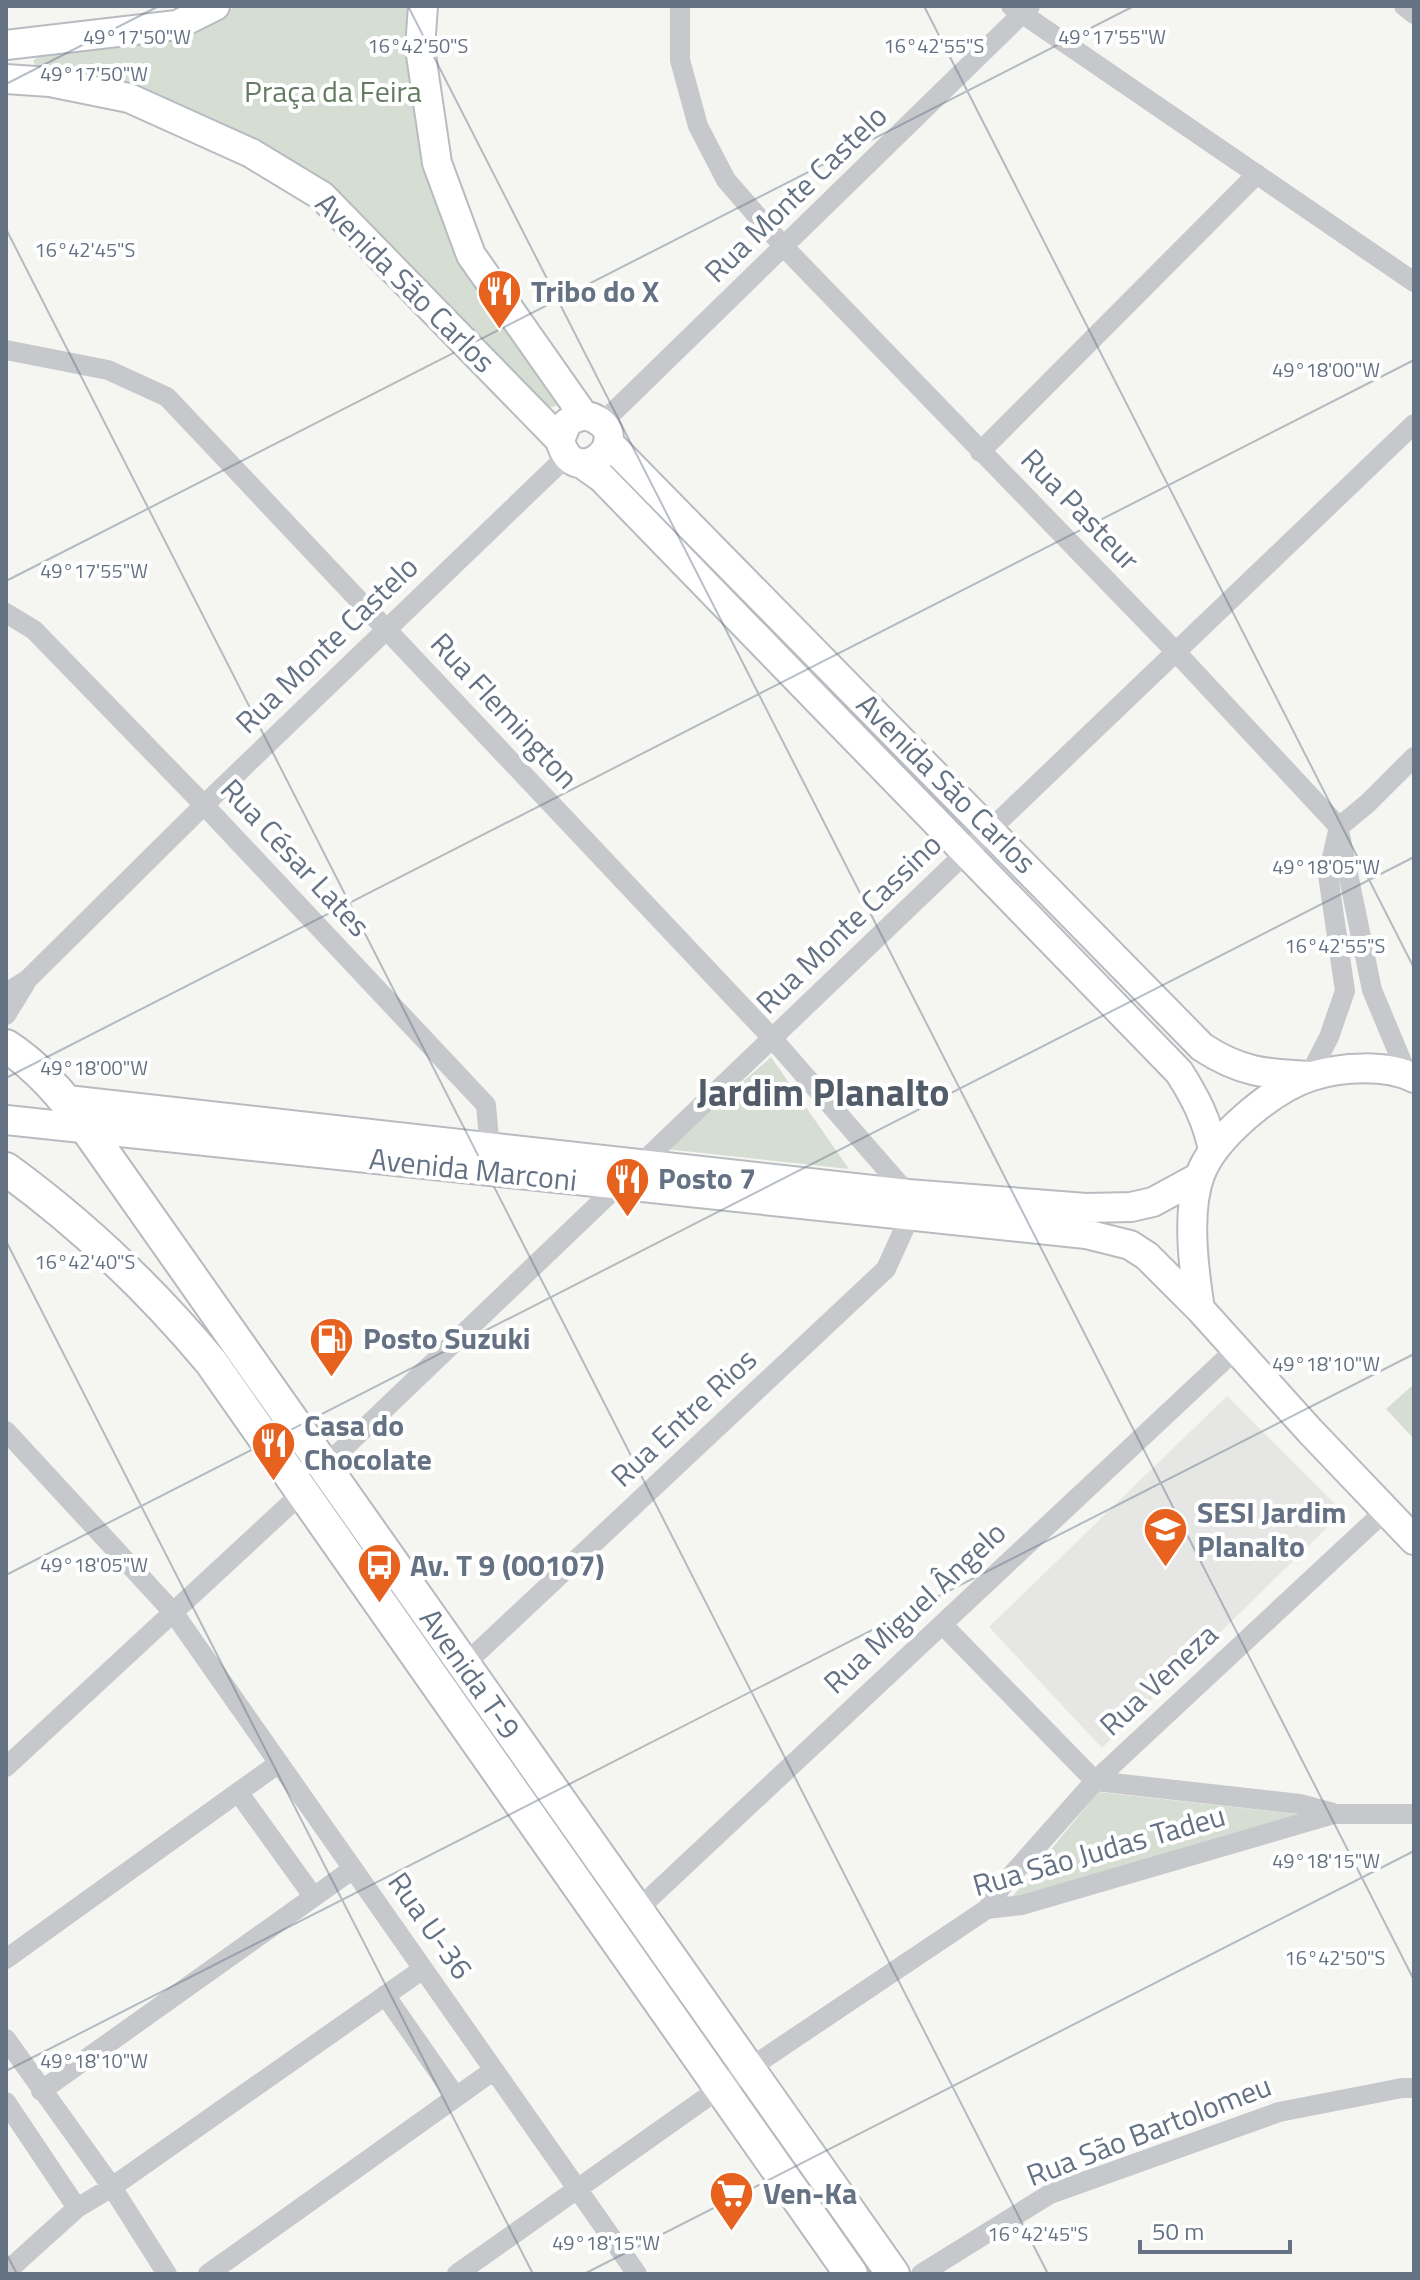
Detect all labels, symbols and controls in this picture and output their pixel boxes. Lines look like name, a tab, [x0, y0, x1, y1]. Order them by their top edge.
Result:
text: 49°17'50"W	[83, 21, 191, 52]
text: 49°17'55"W	[1058, 21, 1166, 52]
text: 16°42'50"S	[368, 30, 468, 61]
text: 16°42'55"S	[884, 30, 984, 61]
text: 49°17'50"W	[40, 58, 148, 89]
park label: Praça da Feira	[244, 68, 422, 114]
street label: Rua Monte Castelo	[693, 94, 897, 293]
street label: Avenida São Carlos	[305, 182, 506, 383]
text: 16°42'45"S	[35, 234, 135, 265]
restaurant icon: Tribo do X	[476, 268, 524, 331]
place label: Tribo do X	[531, 268, 659, 314]
text: 49°18'00"W	[1272, 354, 1380, 385]
street label: Rua Pasteur	[1010, 438, 1151, 581]
street label: Rua Monte Castelo	[224, 545, 428, 744]
text: 49°17'55"W	[40, 555, 148, 586]
street label: Rua Flemington	[420, 622, 590, 799]
street label: Avenida São Carlos	[846, 683, 1047, 884]
street label: Rua César Lates	[210, 768, 381, 947]
street label: Rua Monte Cassino	[745, 822, 952, 1024]
text: 49°18'05"W	[1272, 851, 1380, 882]
text: 16°42'55"S	[1285, 930, 1385, 961]
text: 49°18'00"W	[40, 1052, 148, 1083]
district label: Jardim Planalto	[697, 1063, 949, 1121]
street label: Avenida Marconi	[367, 1135, 579, 1203]
restaurant icon: Posto 7	[603, 1155, 651, 1218]
place label: Posto 7	[658, 1155, 756, 1201]
text: 16°42'40"S	[35, 1246, 135, 1277]
fuel station icon: Posto Suzuki	[308, 1315, 356, 1378]
place label: Posto Suzuki	[363, 1315, 531, 1361]
street label: Rua Entre Rios	[600, 1337, 767, 1497]
text: 49°18'10"W	[1272, 1348, 1380, 1379]
place label: Casa do Chocolate	[304, 1402, 432, 1482]
restaurant icon: Casa do Chocolate	[249, 1419, 297, 1482]
place label: SESI Jardim Planalto	[1197, 1489, 1346, 1569]
school or university icon: SESI Jardim Planalto	[1142, 1506, 1190, 1569]
street label: Rua Miguel Ângelo	[813, 1510, 1016, 1704]
bus stop icon: Av. T 9 (00107)	[355, 1542, 403, 1605]
place label: Av. T 9 (00107)	[410, 1542, 604, 1588]
text: 49°18'05"W	[40, 1549, 148, 1580]
street label: Avenida T-9	[409, 1599, 533, 1748]
street label: Rua Veneza	[1089, 1612, 1228, 1746]
street label: Rua São Judas Tadeu	[967, 1792, 1230, 1908]
text: 49°18'15"W	[1272, 1845, 1380, 1876]
street label: Rua U-36	[377, 1862, 485, 1989]
text: 16°42'50"S	[1285, 1942, 1385, 1973]
text: 49°18'10"W	[40, 2045, 148, 2076]
street label: Rua São Bartolomeu	[1020, 2062, 1278, 2198]
supermarket icon: Ven-Ka	[708, 2170, 756, 2233]
place label: Ven-Ka	[763, 2170, 857, 2216]
scale bar	[1140, 2204, 1290, 2254]
text: 50 m	[1152, 2213, 1204, 2249]
text: 16°42'45"S	[988, 2218, 1088, 2249]
text: 49°18'15"W	[552, 2227, 660, 2258]

